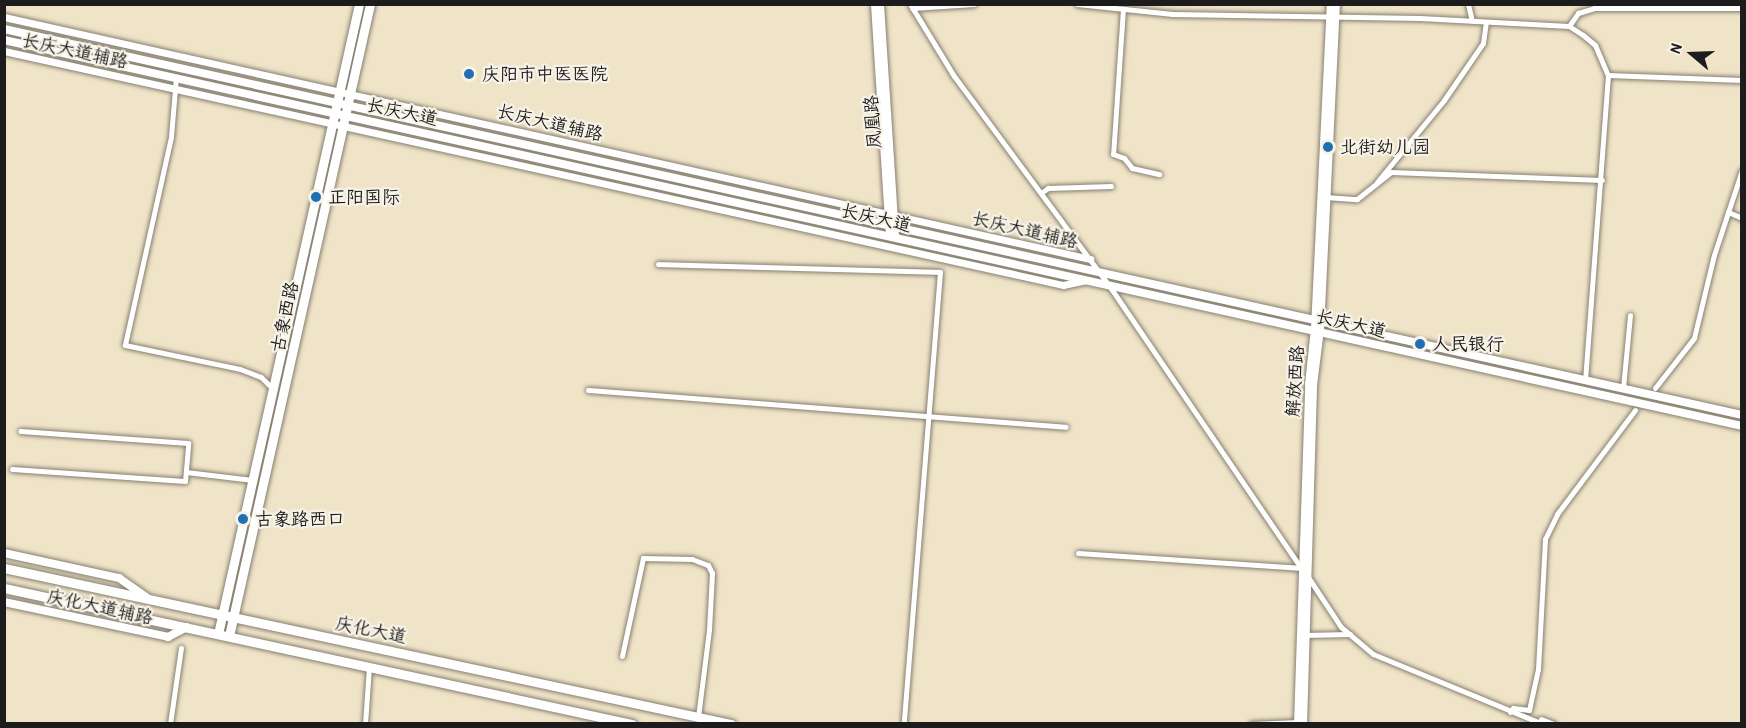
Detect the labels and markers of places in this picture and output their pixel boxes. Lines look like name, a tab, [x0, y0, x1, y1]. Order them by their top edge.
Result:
place label: 庆阳市中医医院	[482, 63, 608, 85]
marker: 庆阳市中医医院	[460, 65, 478, 83]
place label: 北街幼儿园	[1340, 136, 1430, 158]
marker: 北街幼儿园	[1321, 140, 1335, 154]
place label: 正阳国际	[328, 186, 400, 208]
marker: 正阳国际	[309, 190, 323, 204]
place label: 人民银行	[1432, 333, 1504, 355]
marker: 人民银行	[1413, 337, 1427, 351]
place label: 古象路西口	[255, 508, 345, 530]
marker: 古象路西口	[236, 512, 250, 526]

